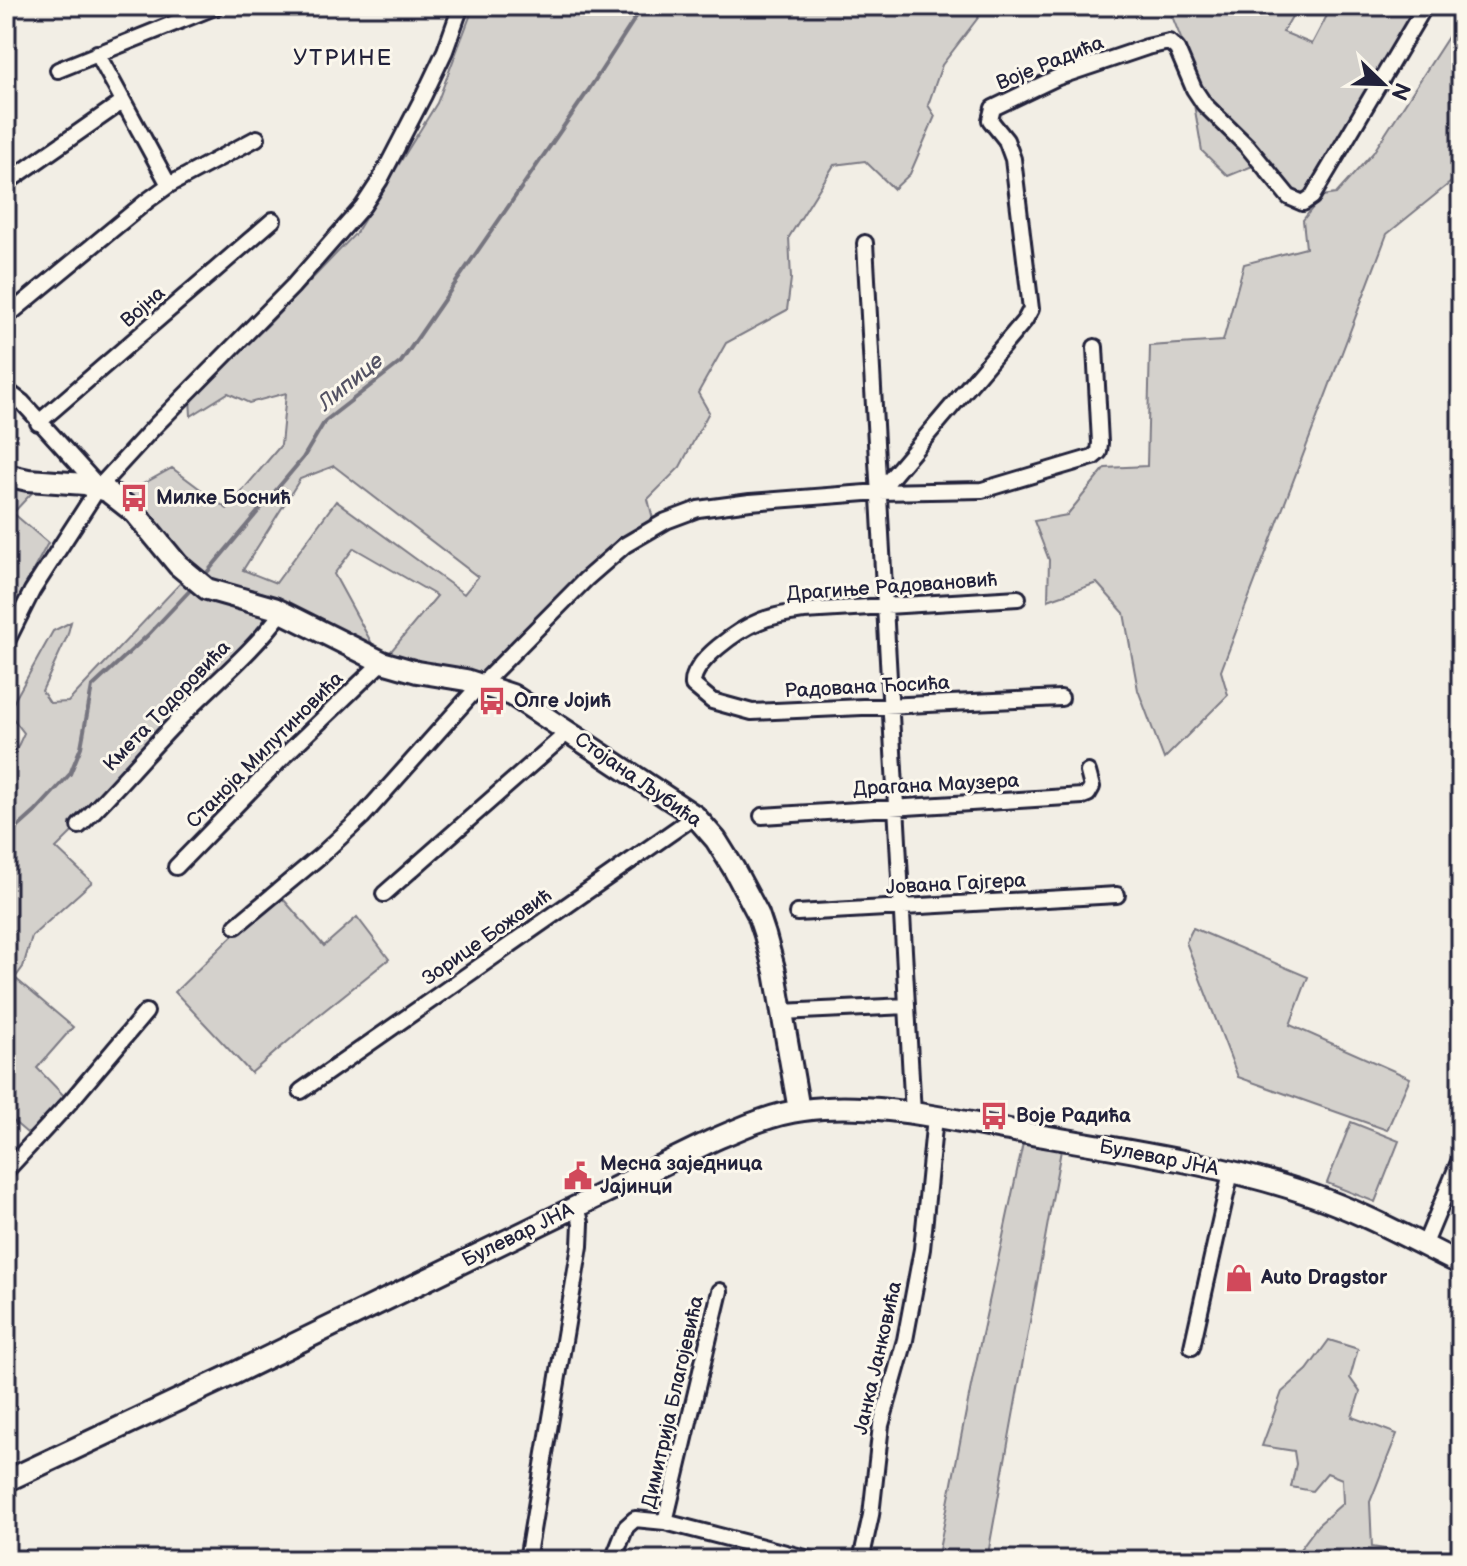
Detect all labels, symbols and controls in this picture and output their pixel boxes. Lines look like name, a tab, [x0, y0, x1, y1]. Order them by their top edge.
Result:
street label: Воје Радића	[993, 30, 1107, 95]
north arrow	[1343, 44, 1423, 124]
district label: УТРИНЕ	[293, 45, 393, 72]
text: N	[1384, 78, 1416, 104]
street label: Војна	[116, 281, 170, 333]
water label: Липице	[311, 347, 390, 418]
bus stop icon: Милке Боснић	[119, 483, 149, 513]
place label: Милке Боснић	[156, 486, 291, 510]
street label: Драгиње Радовановић	[786, 568, 998, 606]
street label: Кмета Тодоровића	[98, 635, 236, 776]
street label: Станоја Милутиновића	[182, 666, 349, 833]
street label: Радована Ћосића	[784, 671, 950, 703]
bus stop icon: Олге Јојић	[477, 686, 507, 716]
place label: Олге Јојић	[514, 689, 611, 713]
street label: Стојана Љубића	[570, 727, 706, 833]
street label: Драгана Маузера	[852, 769, 1020, 801]
street label: Јована Гајгера	[885, 868, 1027, 900]
street label: Зорице Божовић	[418, 883, 556, 991]
bus stop icon: Воје Радића	[979, 1101, 1009, 1131]
place label: Воје Радића	[1016, 1104, 1131, 1128]
street label: Булевар ЈНА	[1097, 1135, 1222, 1181]
place label: Месна заједница Јајинци	[600, 1152, 763, 1199]
public building icon: Месна заједница Јајинци	[563, 1161, 593, 1191]
street label: Булевар ЈНА	[458, 1197, 578, 1272]
shop icon: Auto Dragstor	[1224, 1263, 1254, 1293]
place label: Auto Dragstor	[1260, 1266, 1388, 1290]
street label: Јанка Јанковића	[849, 1279, 907, 1437]
street label: Димитрија Благојевића	[637, 1293, 709, 1511]

